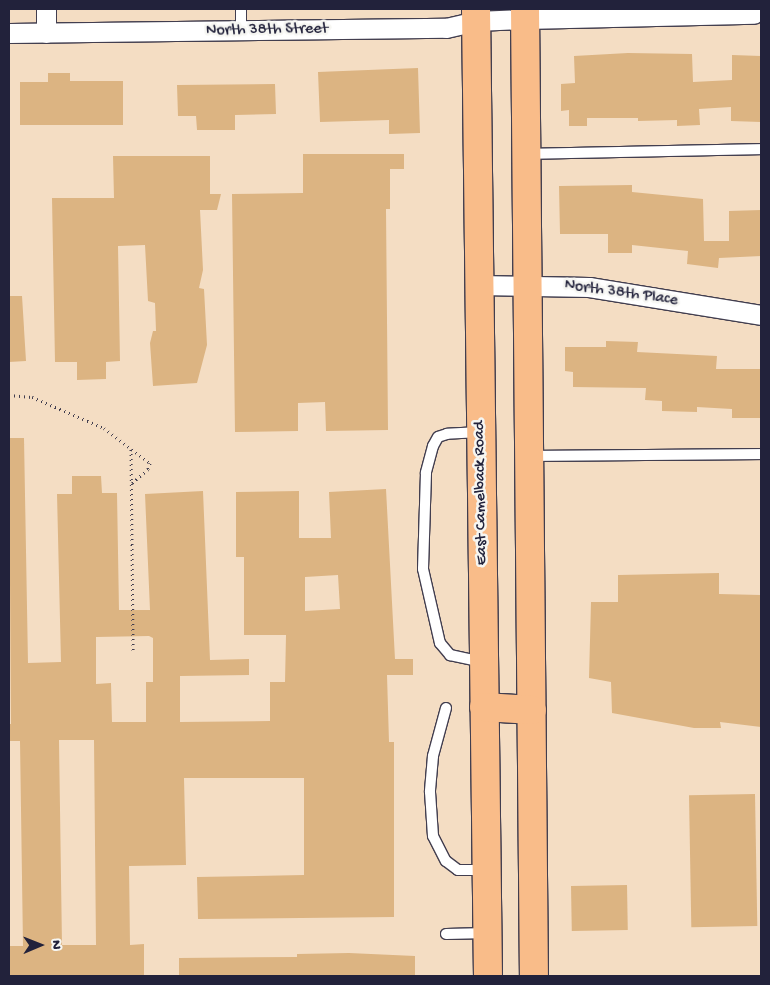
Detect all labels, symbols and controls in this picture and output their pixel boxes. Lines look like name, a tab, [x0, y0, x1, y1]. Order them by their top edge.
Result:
street label: North 38th Street	[206, 20, 328, 42]
street label: North 38th Place	[563, 277, 679, 311]
street label: East Camelback Road	[471, 421, 493, 565]
north arrow	[15, 920, 65, 970]
text: N	[47, 940, 64, 949]

